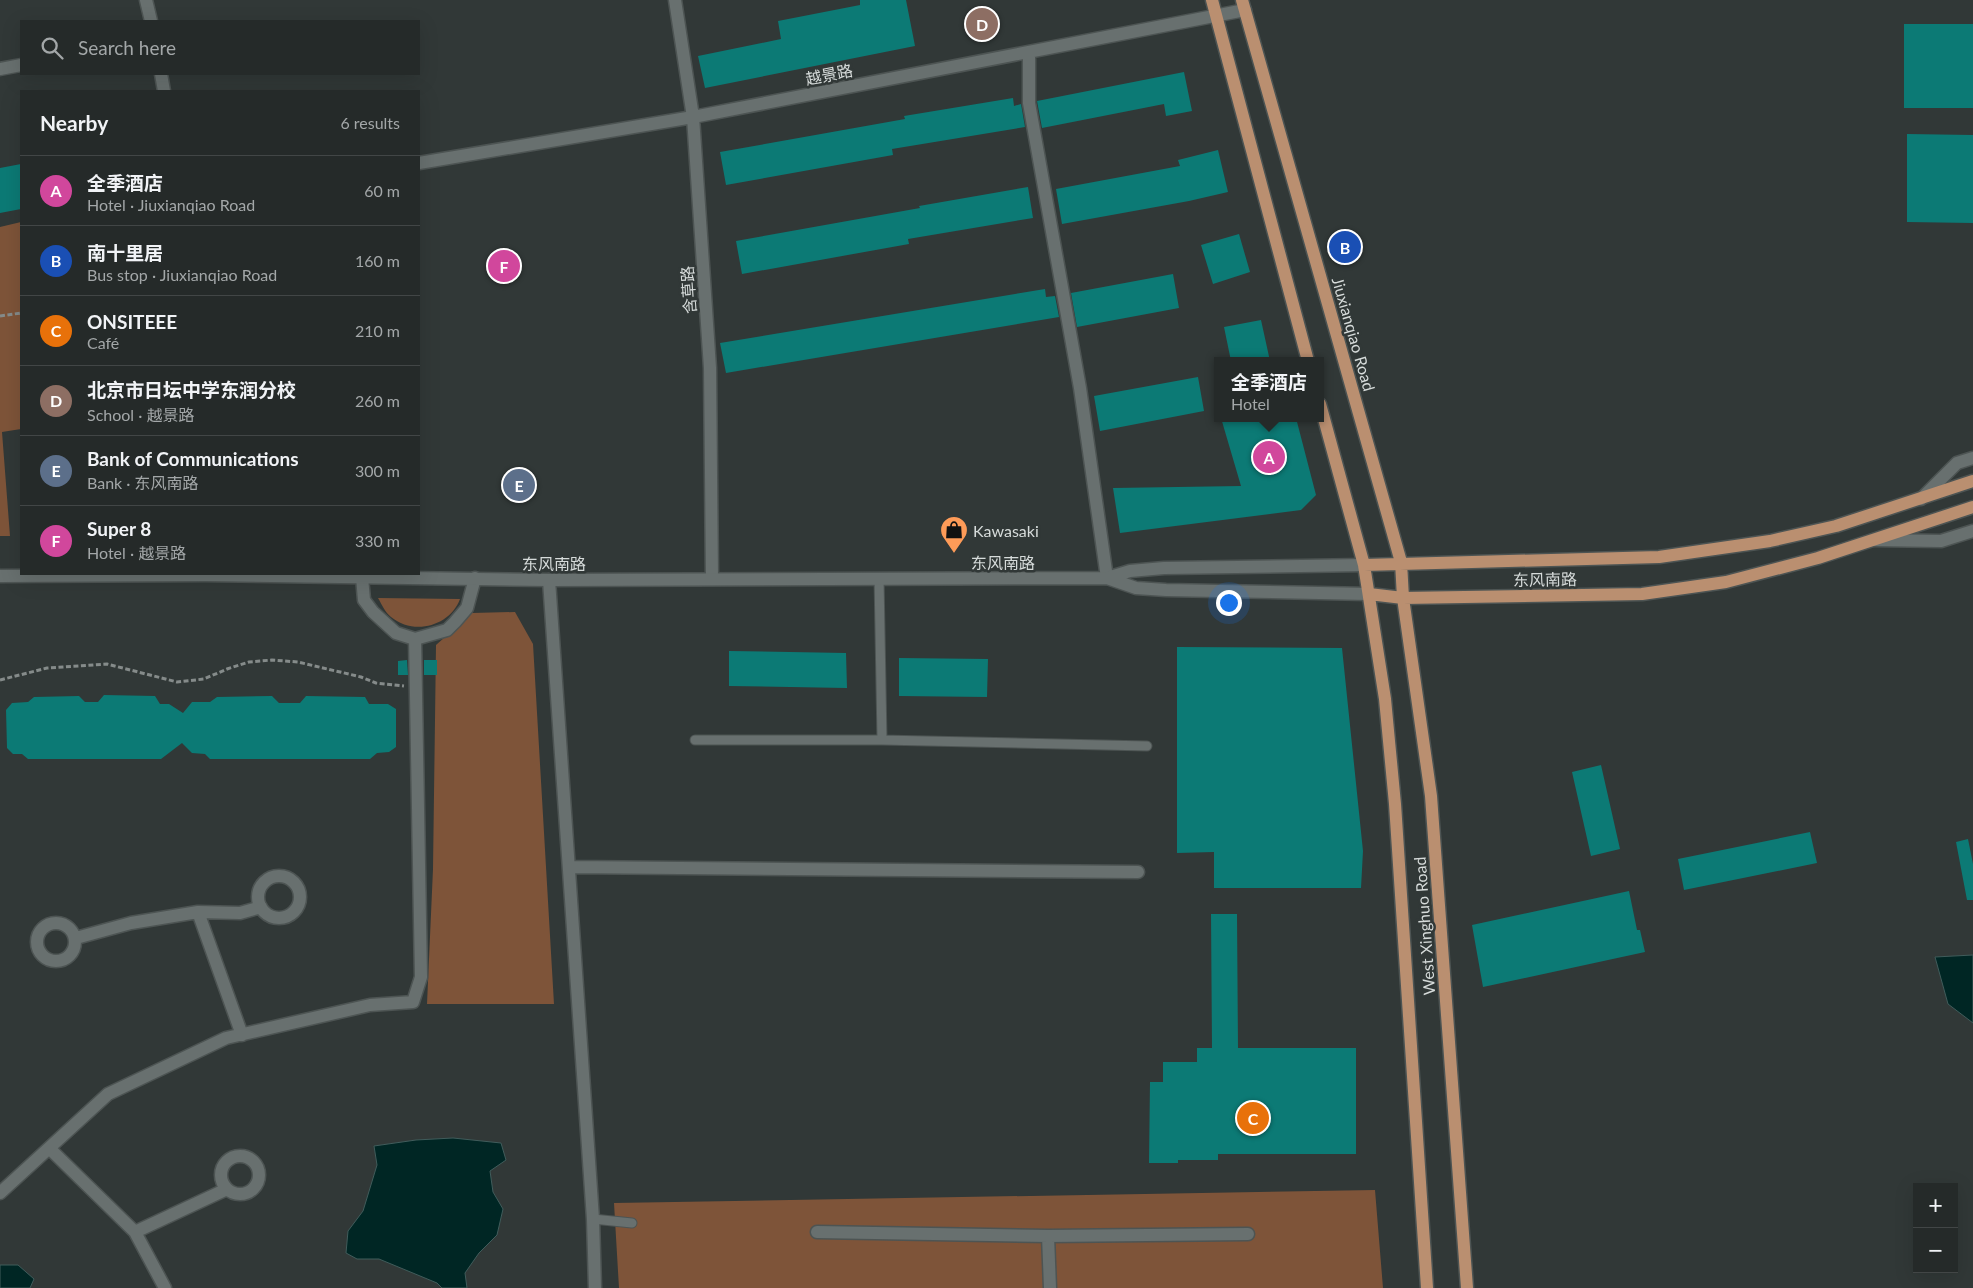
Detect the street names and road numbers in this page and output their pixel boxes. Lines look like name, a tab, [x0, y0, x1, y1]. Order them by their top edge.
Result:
street label: 越景路	[804, 60, 854, 88]
street label: 含草路	[677, 265, 699, 315]
street label: Jiuxianqiao Road	[1329, 275, 1379, 393]
street label: 东风南路	[971, 553, 1035, 572]
street label: 东风南路	[522, 554, 586, 573]
street label: 东风南路	[1513, 569, 1577, 589]
street label: West Xinghuo Road	[1410, 856, 1438, 996]

